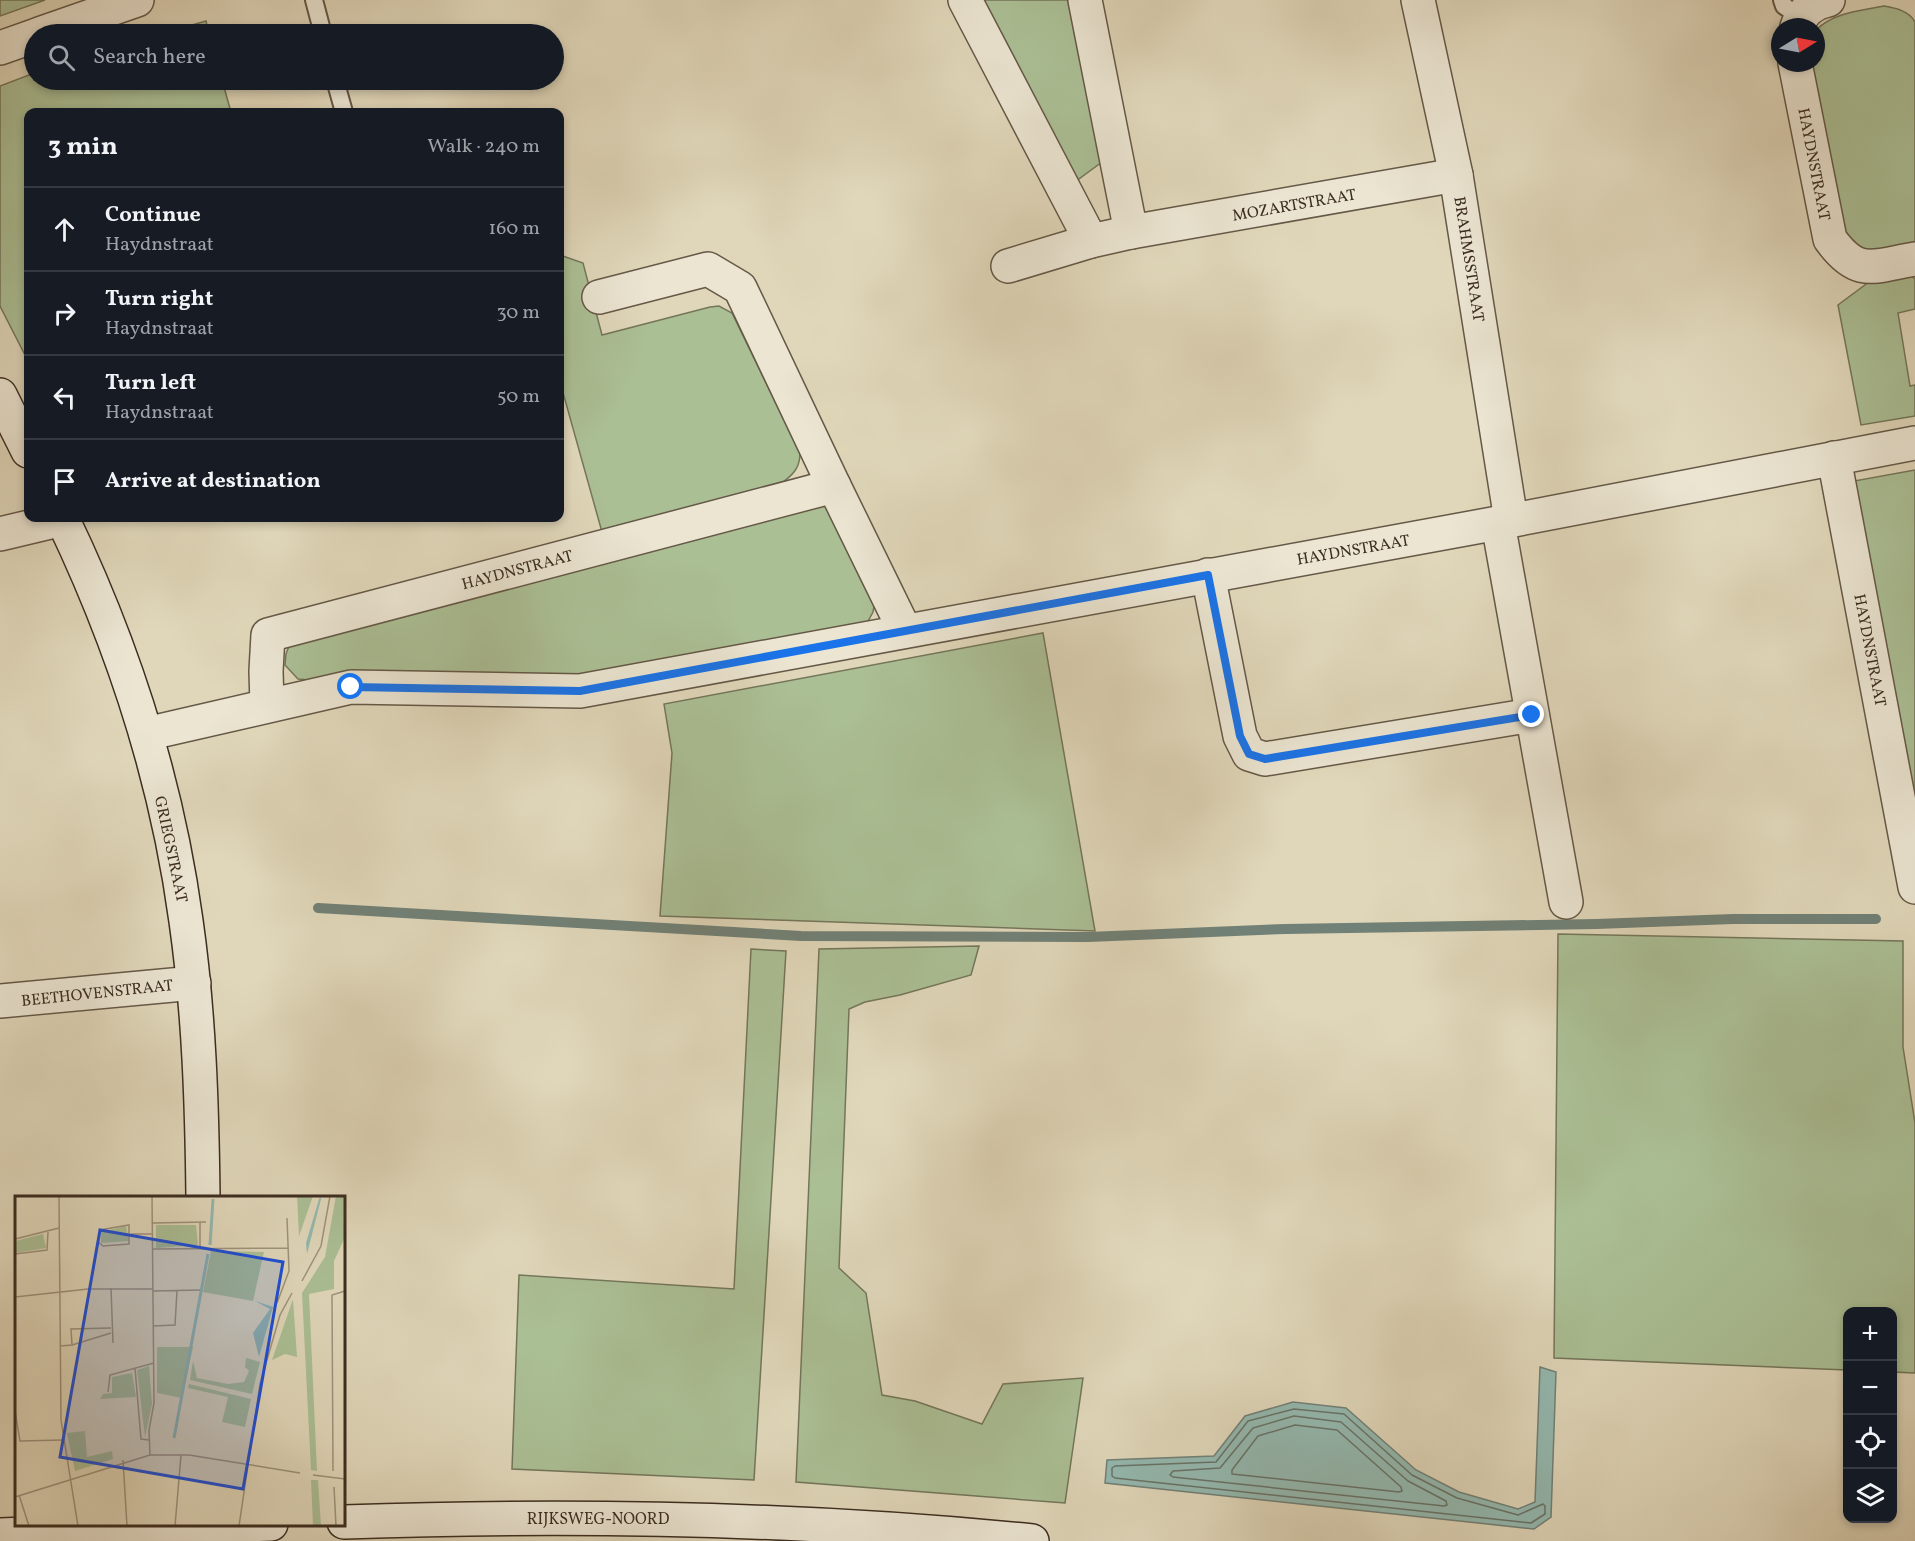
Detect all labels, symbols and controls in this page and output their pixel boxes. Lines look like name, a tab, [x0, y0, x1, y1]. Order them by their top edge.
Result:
north arrow	[1771, 18, 1825, 72]
search box	[24, 24, 564, 90]
icon: search	[45, 41, 78, 74]
text: Search here	[93, 42, 206, 73]
street label: HAYDNSTRAAT	[1791, 106, 1835, 223]
text: 3 min	[48, 129, 118, 165]
text: Walk · 240 m	[427, 133, 540, 161]
street label: MOZARTSTRAAT	[1231, 184, 1358, 228]
street label: BRAHMSSTRAAT	[1447, 195, 1489, 324]
text: Continue	[105, 200, 201, 231]
icon: ahead	[48, 213, 81, 246]
text: 160 m	[488, 215, 540, 243]
text: Haydnstraat	[105, 231, 214, 259]
text: Turn right	[105, 284, 213, 315]
icon: right	[48, 297, 81, 330]
text: 30 m	[496, 299, 540, 327]
text: Haydnstraat	[105, 315, 214, 343]
text: Turn left	[105, 368, 196, 399]
icon: left	[48, 381, 81, 414]
text: 50 m	[497, 383, 540, 411]
text: Haydnstraat	[105, 399, 214, 427]
icon: arrive	[48, 465, 81, 498]
text: Arrive at destination	[105, 466, 321, 497]
street label: HAYDNSTRAAT	[1295, 530, 1412, 572]
street label: HAYDNSTRAAT	[459, 545, 576, 596]
street label: HAYDNSTRAAT	[1847, 592, 1891, 709]
route start	[337, 673, 363, 699]
route end	[1518, 701, 1544, 727]
street label: GRIEGSTRAAT	[148, 794, 192, 905]
street label: BEETHOVENSTRAAT	[20, 975, 174, 1013]
inset map	[15, 1196, 345, 1526]
map controls	[1843, 1307, 1897, 1523]
button: +	[1843, 1307, 1897, 1361]
button: −	[1843, 1361, 1897, 1415]
button: locate	[1843, 1415, 1897, 1469]
button: layers	[1843, 1469, 1897, 1523]
street label: RIJKSWEG-NOORD	[527, 1509, 670, 1531]

